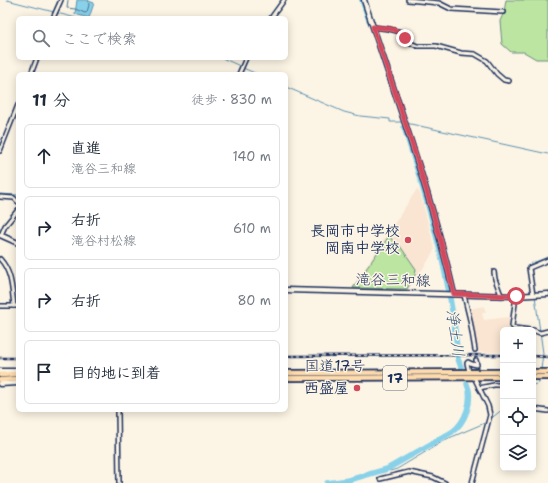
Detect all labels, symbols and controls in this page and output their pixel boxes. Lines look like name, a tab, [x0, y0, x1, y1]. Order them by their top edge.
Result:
search box	[16, 16, 288, 60]
icon: search	[30, 27, 52, 49]
text: ここで検索	[62, 29, 137, 49]
route end	[396, 29, 414, 47]
text: 11 分	[32, 89, 70, 111]
text: 徒歩 · 830 m	[191, 91, 272, 108]
text: 直進	[71, 138, 101, 158]
icon: ahead	[33, 145, 55, 167]
text: 140 m	[232, 148, 271, 165]
text: 滝谷三和線	[71, 160, 136, 177]
text: 右折	[71, 210, 101, 230]
icon: right	[33, 217, 55, 239]
text: 610 m	[233, 220, 271, 237]
place label: 長岡市中学校 岡南中学校	[310, 221, 400, 258]
text: 滝谷村松線	[71, 232, 136, 249]
marker: 長岡市中学校 岡南中学校	[403, 235, 413, 245]
street label: 滝谷三和線	[355, 269, 431, 291]
route start	[507, 287, 525, 305]
icon: right	[33, 289, 55, 311]
text: 右折	[71, 291, 101, 311]
text: 80 m	[237, 292, 271, 309]
water label: 浄土川	[442, 308, 469, 358]
map controls	[500, 327, 536, 471]
button: +	[500, 327, 536, 363]
street label: 国道17号	[305, 356, 366, 376]
icon: arrive	[33, 361, 55, 383]
text: 目的地に到着	[71, 363, 161, 383]
button: −	[500, 363, 536, 399]
road number: 17	[383, 366, 407, 390]
place label: 西盛屋	[304, 378, 349, 398]
marker: 西盛屋	[352, 383, 362, 393]
button: locate	[500, 399, 536, 435]
button: layers	[500, 435, 536, 471]

